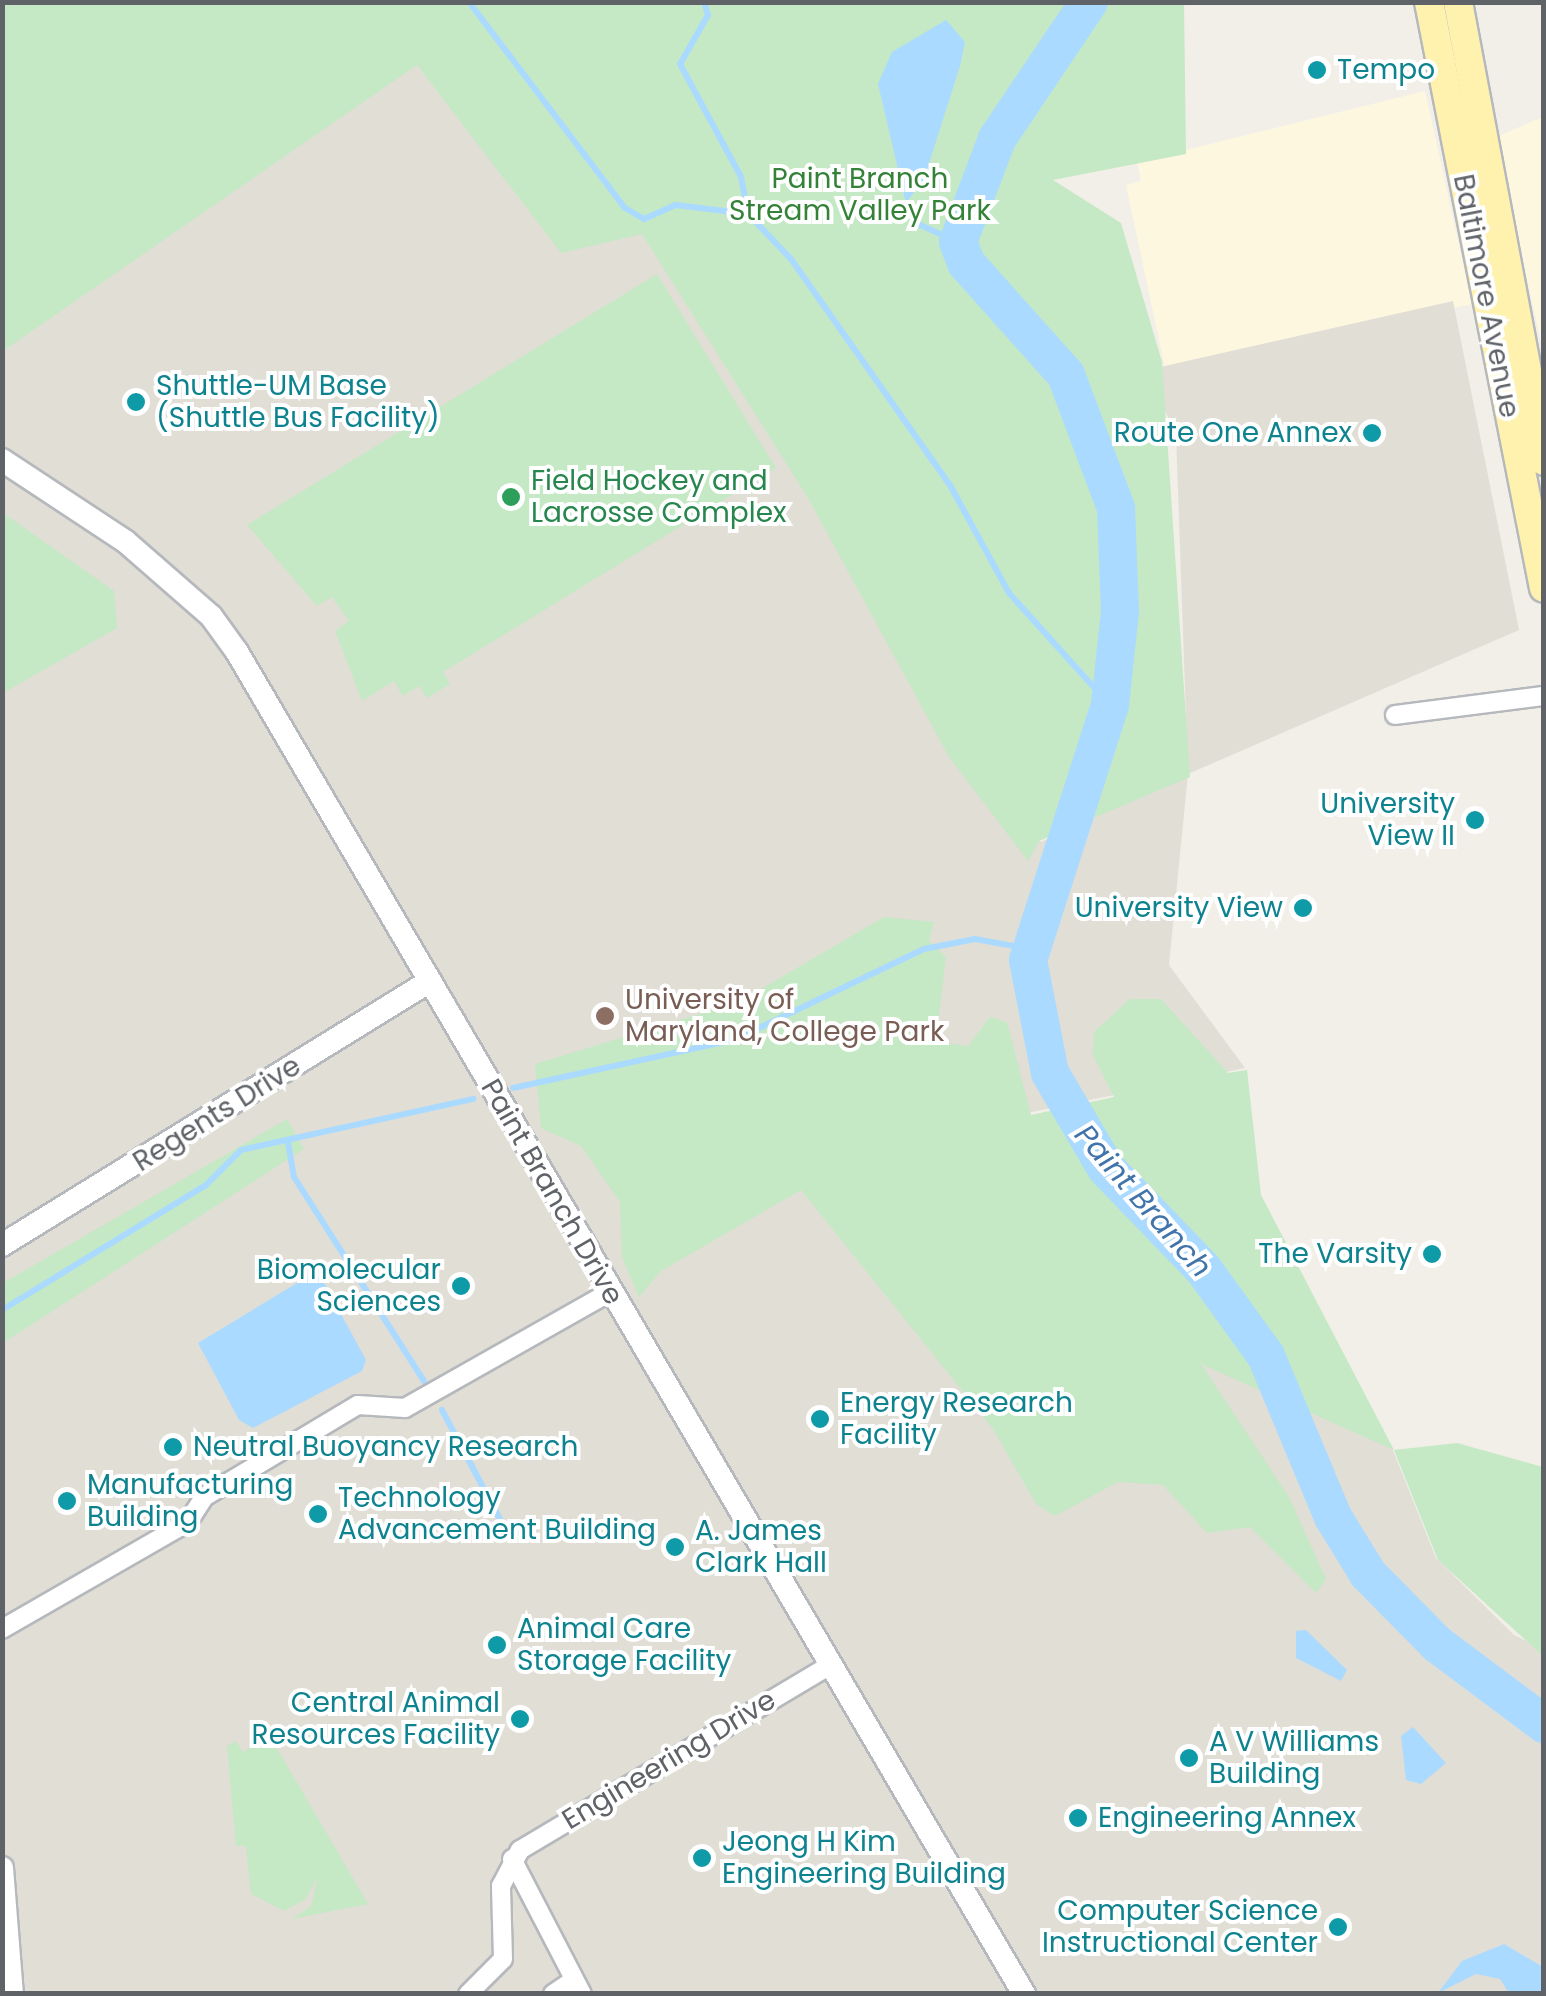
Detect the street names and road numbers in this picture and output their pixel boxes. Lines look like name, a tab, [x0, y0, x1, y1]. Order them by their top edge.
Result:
street label: Baltimore Avenue	[1446, 171, 1526, 421]
street label: Regents Drive	[127, 1049, 307, 1179]
street label: Paint Branch Drive	[474, 1073, 630, 1311]
street label: Engineering Drive	[556, 1683, 782, 1837]

